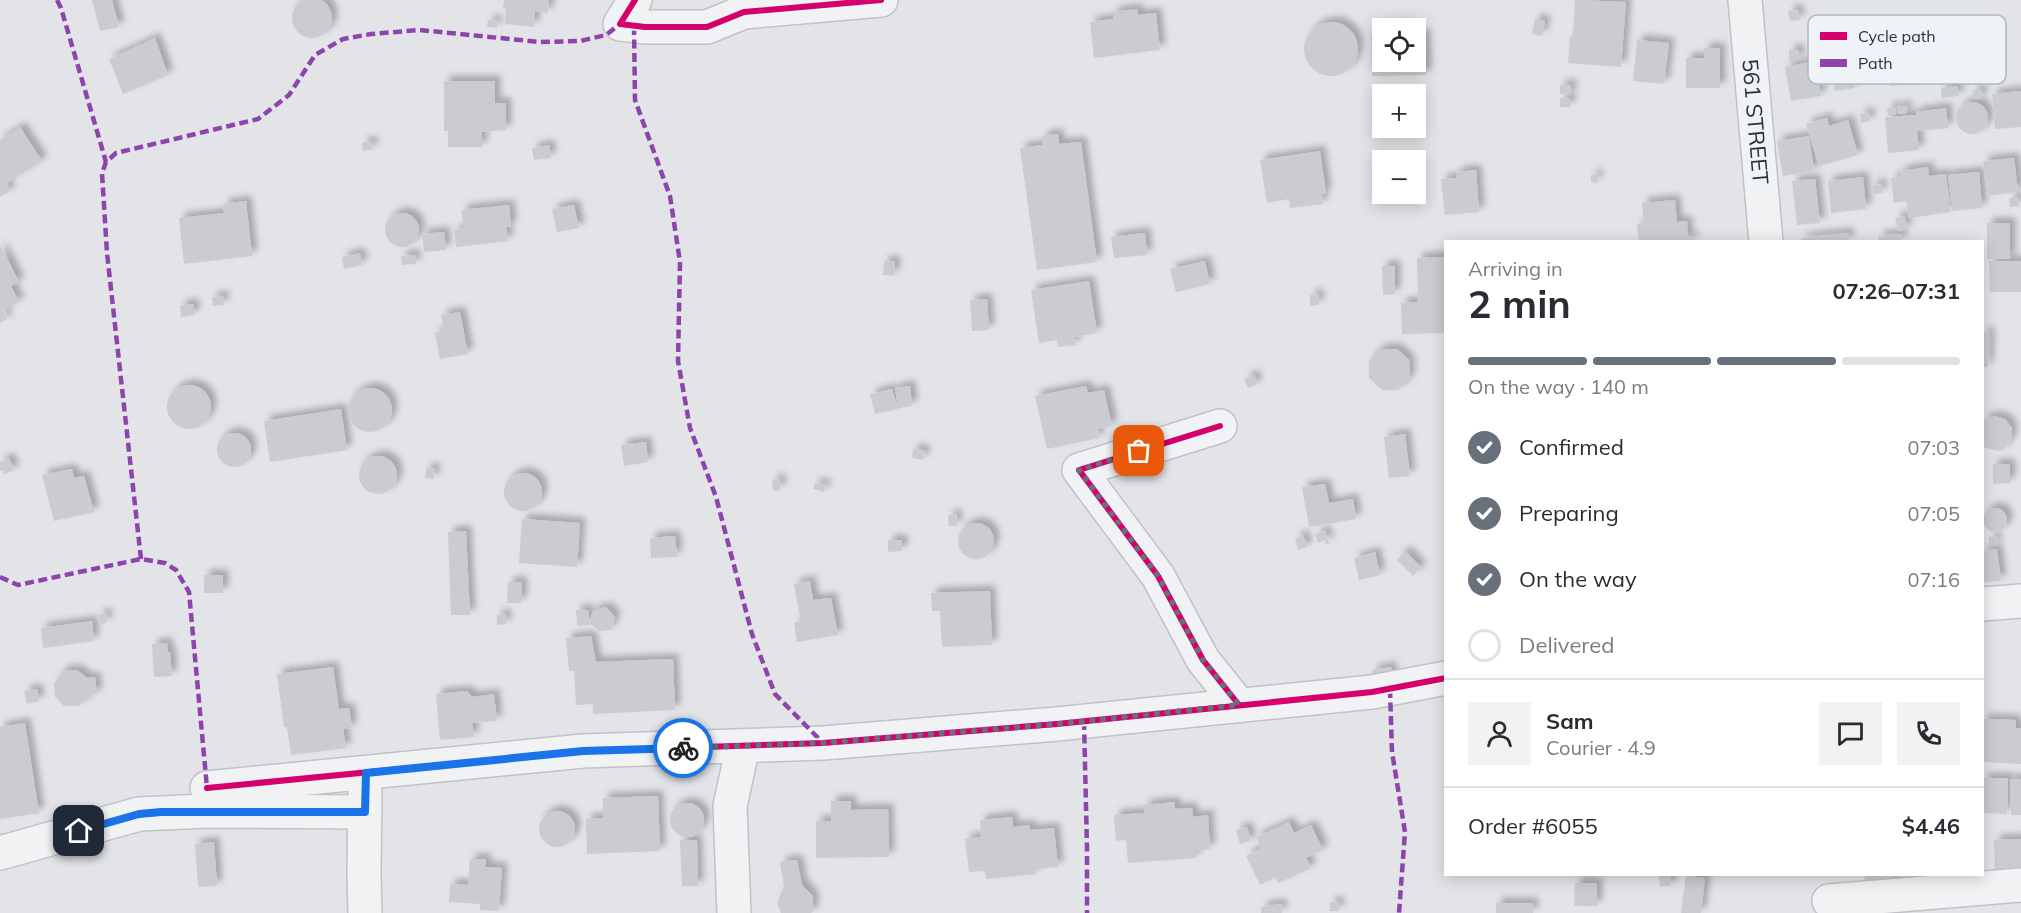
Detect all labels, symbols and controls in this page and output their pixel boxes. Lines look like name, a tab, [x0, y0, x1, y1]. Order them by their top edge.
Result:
legend	[1808, 15, 2006, 84]
map controls	[1372, 18, 1426, 204]
button: locate	[1372, 18, 1426, 72]
text: Cycle path	[1858, 26, 1936, 46]
text: Path	[1858, 53, 1893, 73]
street label: 561 STREET	[1736, 57, 1775, 186]
button: +	[1372, 84, 1426, 138]
button: −	[1372, 150, 1426, 204]
text: Arriving in	[1468, 256, 1563, 281]
text: 07:26–07:31	[1832, 277, 1960, 305]
text: 2 min	[1468, 279, 1571, 328]
text: On the way · 140 m	[1468, 374, 1649, 399]
pin	[1113, 425, 1164, 476]
icon: check	[1468, 431, 1501, 464]
text: Confirmed	[1519, 433, 1624, 461]
icon: bag	[1122, 434, 1155, 467]
text: 07:03	[1907, 435, 1960, 460]
icon: check	[1468, 497, 1501, 530]
text: Preparing	[1519, 499, 1619, 527]
text: 07:05	[1907, 501, 1960, 526]
icon: check	[1468, 563, 1501, 596]
text: On the way	[1519, 565, 1637, 593]
text: 07:16	[1907, 567, 1960, 592]
text: Delivered	[1519, 631, 1614, 659]
button: person	[1468, 702, 1531, 765]
button: chat	[1819, 702, 1882, 765]
button: phone	[1897, 702, 1960, 765]
text: Sam	[1546, 707, 1594, 735]
courier	[653, 718, 713, 778]
icon: bike	[667, 732, 700, 765]
text: Courier · 4.9	[1546, 735, 1656, 760]
pin	[53, 805, 104, 856]
text: Order #6055	[1468, 812, 1598, 840]
text: $4.46	[1902, 812, 1960, 840]
icon: home	[62, 814, 95, 847]

